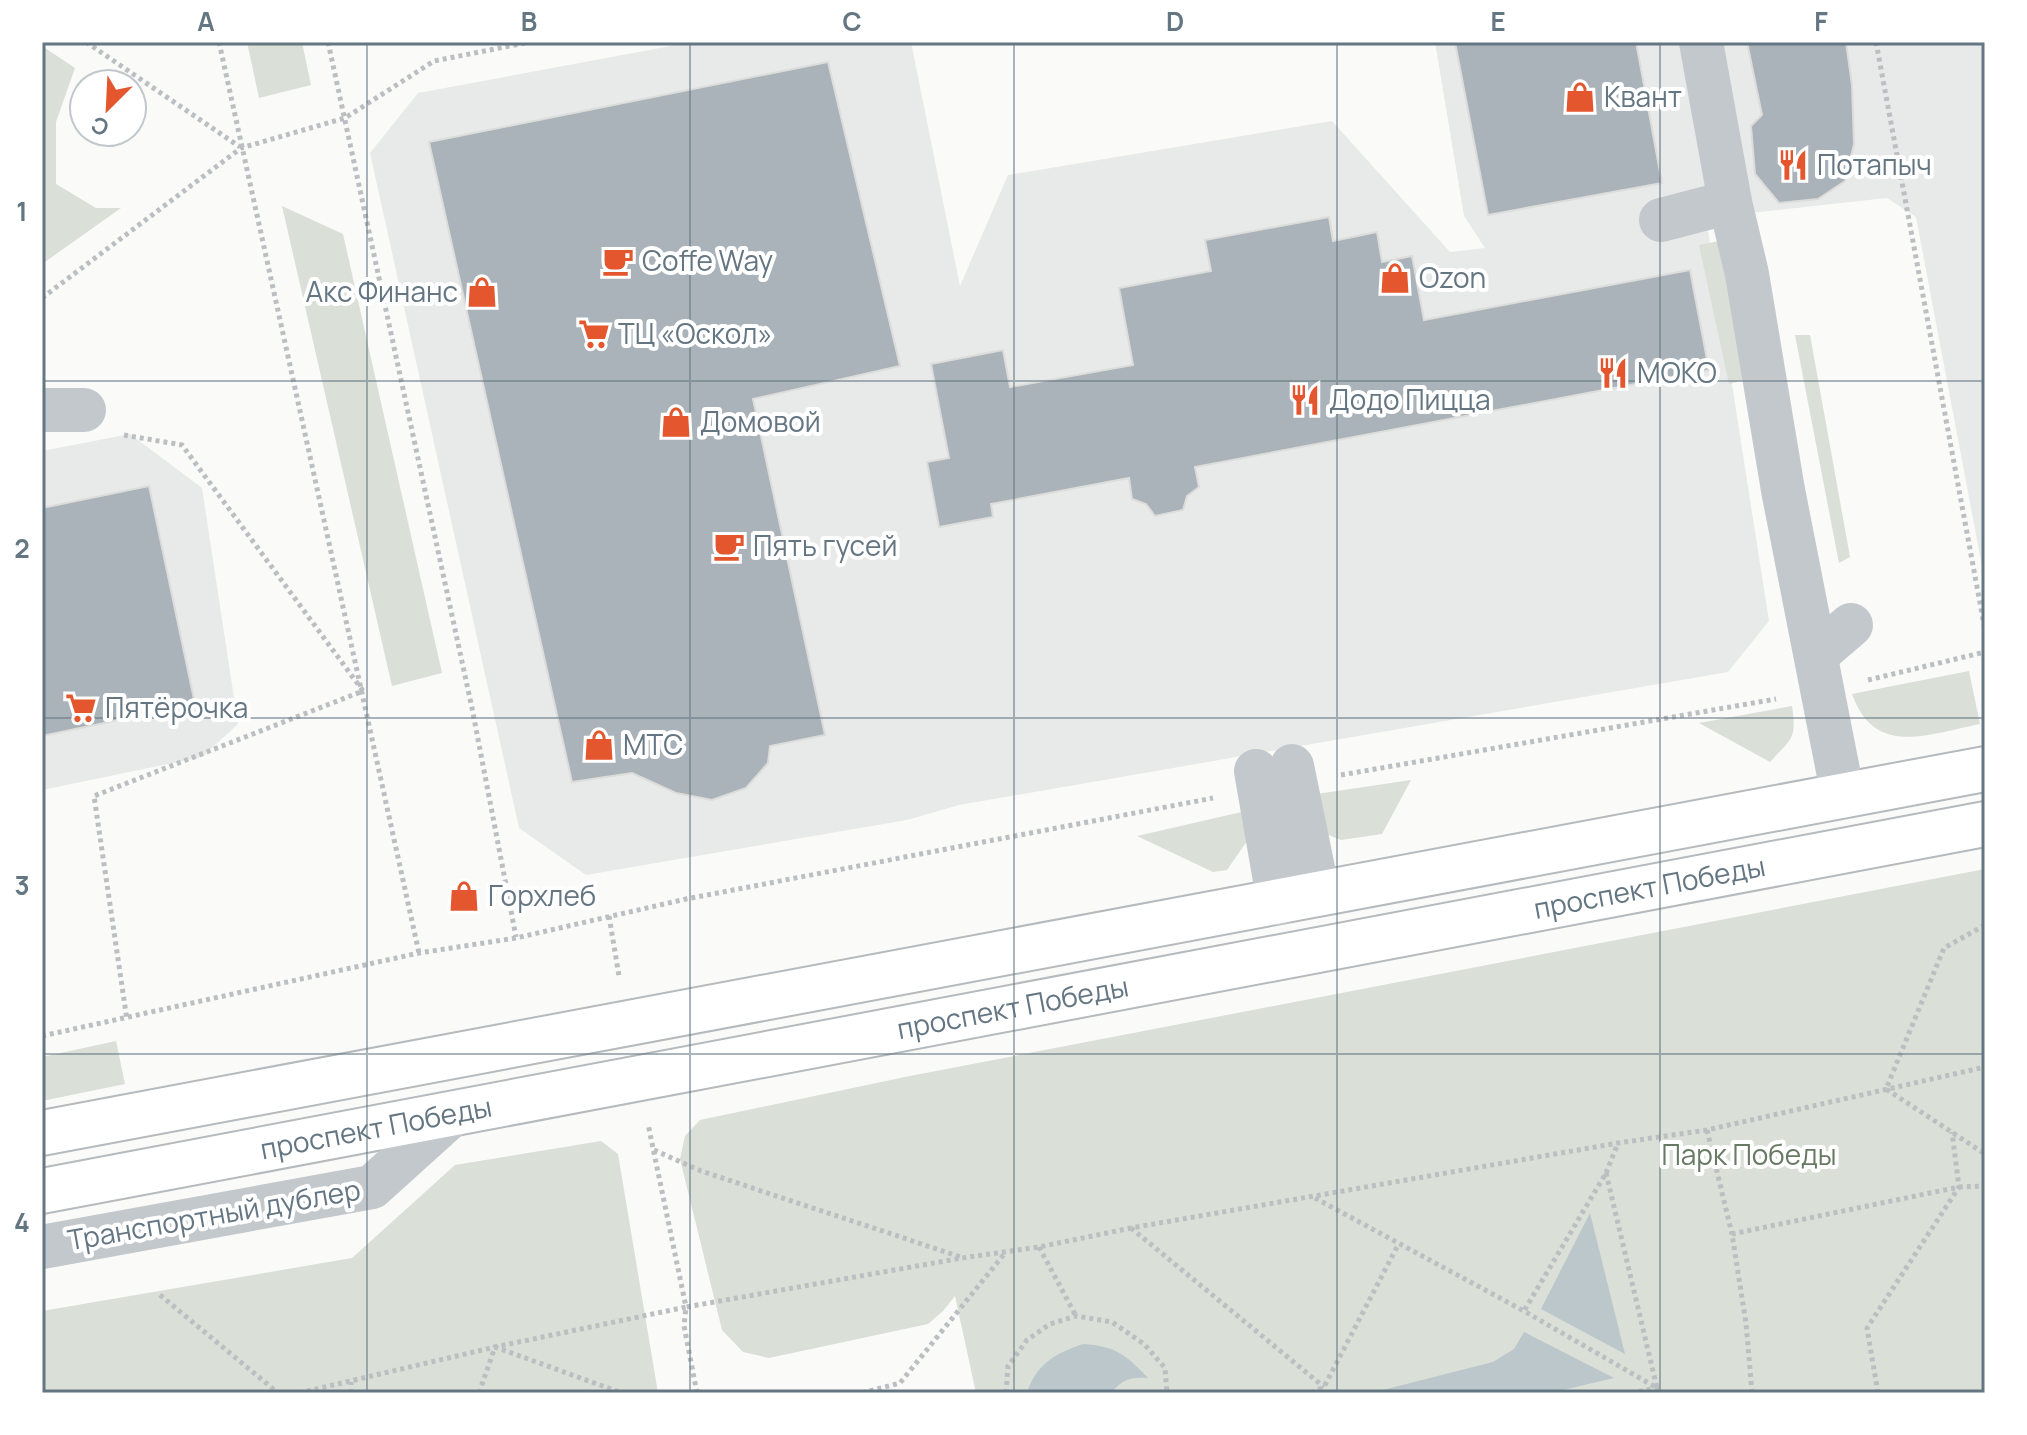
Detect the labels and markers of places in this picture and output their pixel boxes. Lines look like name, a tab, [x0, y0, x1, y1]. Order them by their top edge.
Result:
place label: Квант	[1604, 77, 1682, 115]
shop icon: Квант	[1563, 80, 1597, 114]
place label: Потапыч	[1817, 145, 1932, 183]
restaurant icon: Потапыч	[1776, 148, 1810, 182]
place label: Coffe Way	[642, 241, 773, 279]
cafe icon: Coffe Way	[601, 244, 635, 278]
place label: Ozon	[1419, 258, 1486, 296]
shop icon: Ozon	[1378, 261, 1412, 295]
place label: Акс Финанс	[306, 272, 458, 310]
shop icon: Акс Финанс	[465, 275, 499, 309]
place label: ТЦ «Оскол»	[618, 314, 772, 352]
supermarket icon: ТЦ «Оскол»	[577, 317, 611, 351]
place label: МОКО	[1637, 353, 1717, 391]
restaurant icon: МОКО	[1596, 356, 1630, 390]
place label: Додо Пицца	[1329, 380, 1491, 418]
restaurant icon: Додо Пицца	[1288, 383, 1322, 417]
place label: Домовой	[700, 402, 821, 440]
shop icon: Домовой	[659, 405, 693, 439]
place label: Пять гусей	[753, 526, 897, 564]
cafe icon: Пять гусей	[712, 529, 746, 563]
place label: Пятёрочка	[105, 688, 248, 726]
supermarket icon: Пятёрочка	[64, 691, 98, 725]
place label: МТС	[623, 725, 683, 763]
shop icon: МТС	[582, 728, 616, 762]
place label: Горхлеб	[488, 876, 596, 914]
shop icon: Горхлеб	[447, 879, 481, 913]

